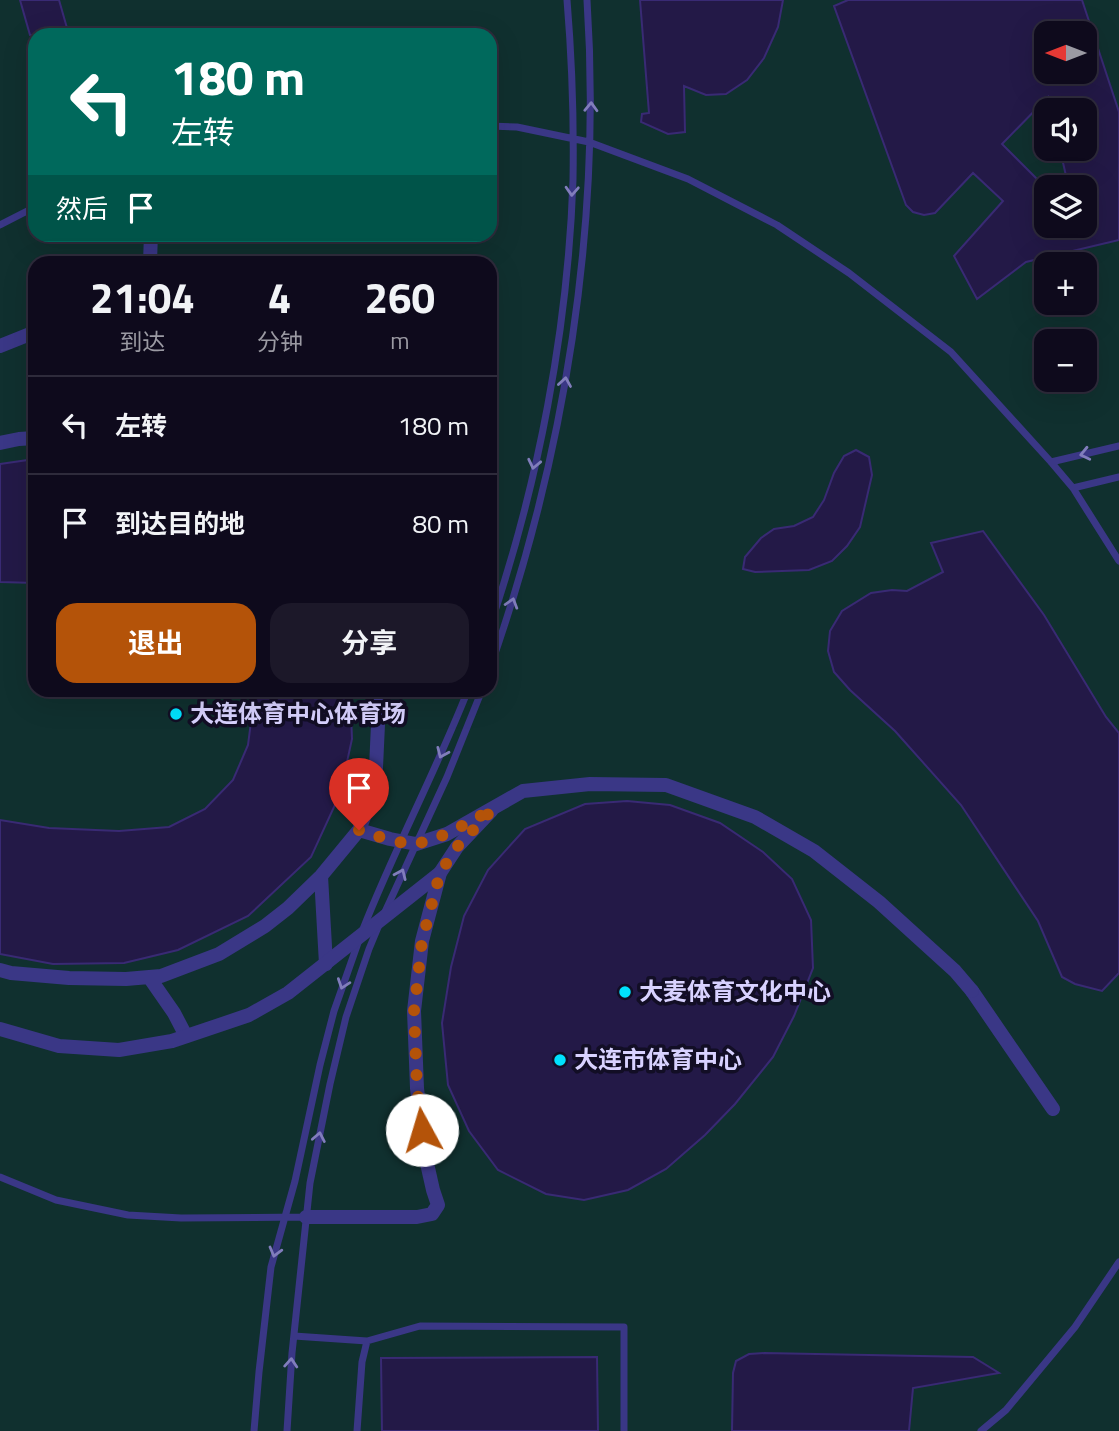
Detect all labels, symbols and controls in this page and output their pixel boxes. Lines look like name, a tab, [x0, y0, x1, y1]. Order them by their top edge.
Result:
north arrow	[1034, 21, 1097, 84]
map controls	[1034, 21, 1097, 392]
text: 180 m	[171, 39, 305, 114]
icon: left	[56, 56, 147, 147]
button: sound	[1034, 98, 1097, 161]
one-way arrow	[583, 101, 598, 112]
text: 左转	[171, 108, 235, 156]
button: layers	[1034, 175, 1097, 238]
one-way arrow	[565, 185, 580, 196]
text: 然后	[56, 189, 108, 228]
icon: arrive	[122, 189, 160, 227]
button: +	[1034, 252, 1097, 315]
text: 21:04	[90, 265, 195, 329]
text: 4	[268, 265, 291, 329]
text: 260	[365, 265, 435, 329]
text: m	[390, 323, 409, 358]
text: 到达	[119, 324, 165, 359]
text: 分钟	[257, 324, 303, 359]
button: −	[1034, 329, 1097, 392]
one-way arrow	[557, 376, 572, 388]
icon: left	[56, 406, 94, 444]
text: 左转	[115, 406, 167, 445]
text: 180 m	[398, 406, 469, 445]
one-way arrow	[1079, 446, 1091, 460]
one-way arrow	[528, 458, 543, 470]
icon: arrive	[56, 504, 94, 542]
text: 到达目的地	[115, 504, 245, 543]
text: 80 m	[412, 504, 469, 543]
one-way arrow	[503, 597, 518, 609]
button: 退出	[56, 603, 256, 683]
button: 分享	[270, 603, 469, 683]
place label: 大连体育中心体育场	[190, 695, 406, 731]
marker: 大连体育中心体育场	[168, 706, 184, 722]
one-way arrow	[436, 745, 450, 758]
pin	[329, 758, 389, 830]
icon: arrive	[340, 769, 378, 807]
one-way arrow	[393, 869, 407, 882]
place label: 大麦体育文化中心	[639, 973, 831, 1009]
one-way arrow	[337, 978, 351, 990]
marker: 大麦体育文化中心	[617, 984, 633, 1000]
place label: 大连市体育中心	[574, 1041, 742, 1077]
marker: 大连市体育中心	[552, 1052, 568, 1068]
position arrow	[385, 1093, 459, 1167]
one-way arrow	[311, 1131, 326, 1143]
one-way arrow	[269, 1246, 283, 1258]
one-way arrow	[284, 1357, 299, 1368]

